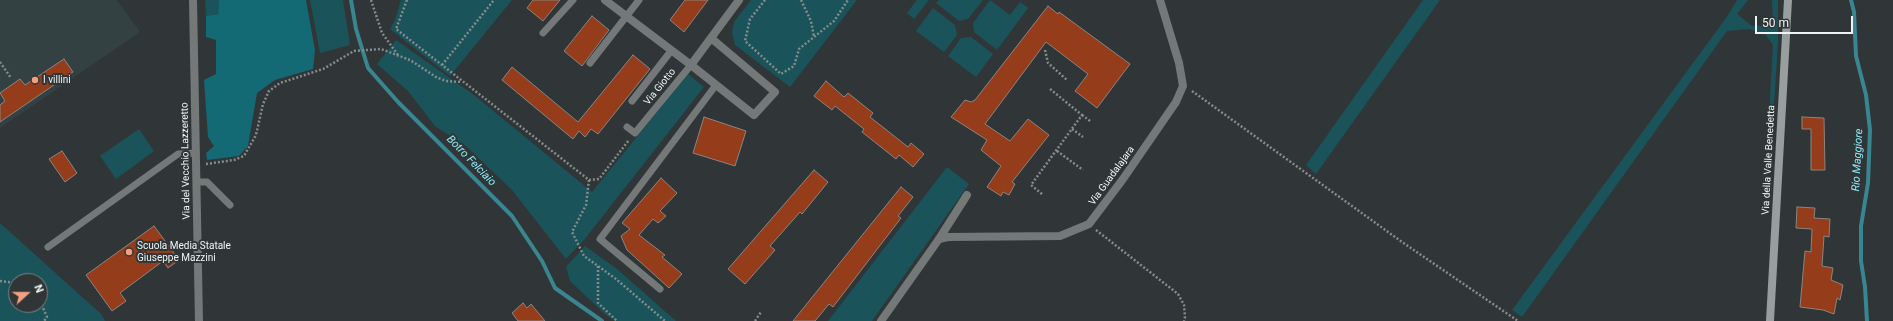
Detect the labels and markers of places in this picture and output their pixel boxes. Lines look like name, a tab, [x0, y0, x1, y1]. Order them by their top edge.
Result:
place label: I villini	[43, 74, 71, 86]
marker: I villini	[30, 75, 40, 85]
place label: Scuola Media Statale Giuseppe Mazzini	[137, 240, 231, 264]
marker: Scuola Media Statale Giuseppe Mazzini	[124, 247, 134, 257]

